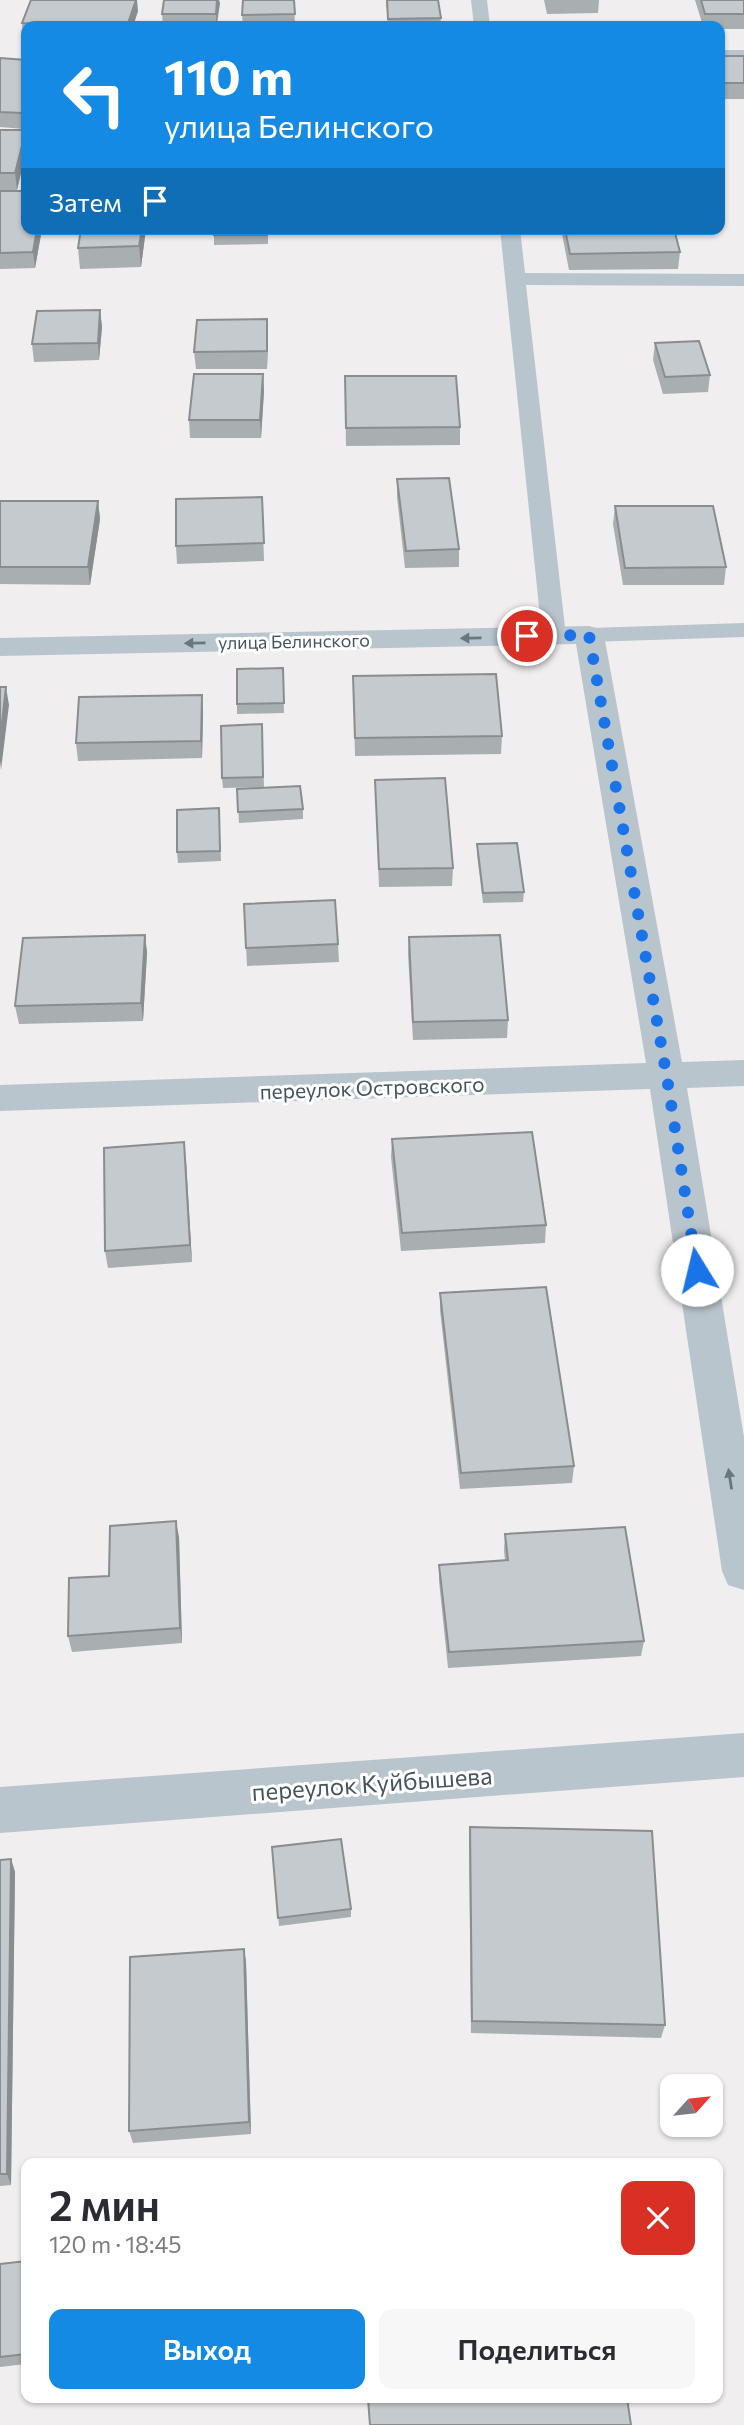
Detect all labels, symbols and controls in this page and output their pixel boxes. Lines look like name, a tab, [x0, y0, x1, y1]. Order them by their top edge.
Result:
text: 110 m	[164, 45, 293, 105]
icon: left	[49, 49, 140, 140]
text: улица Белинского	[164, 105, 434, 145]
icon: arrive	[136, 182, 174, 220]
text: Затем	[49, 186, 122, 217]
pin	[497, 606, 557, 666]
icon: arrive	[508, 617, 546, 655]
street label: улица Белинского	[218, 629, 370, 653]
one-way arrow	[460, 632, 482, 643]
one-way arrow	[184, 638, 206, 649]
street label: переулок Островского	[259, 1071, 485, 1103]
position arrow	[660, 1233, 734, 1307]
one-way arrow	[724, 1468, 735, 1490]
street label: переулок Куйбышева	[251, 1760, 493, 1806]
north arrow	[660, 2074, 723, 2137]
map controls	[660, 2074, 723, 2137]
text: 2 мин	[49, 2178, 160, 2230]
button: close	[621, 2181, 695, 2255]
text: 120 m · 18:45	[49, 2230, 181, 2258]
button: Выход	[49, 2309, 365, 2389]
button: Поделиться	[379, 2309, 695, 2389]

